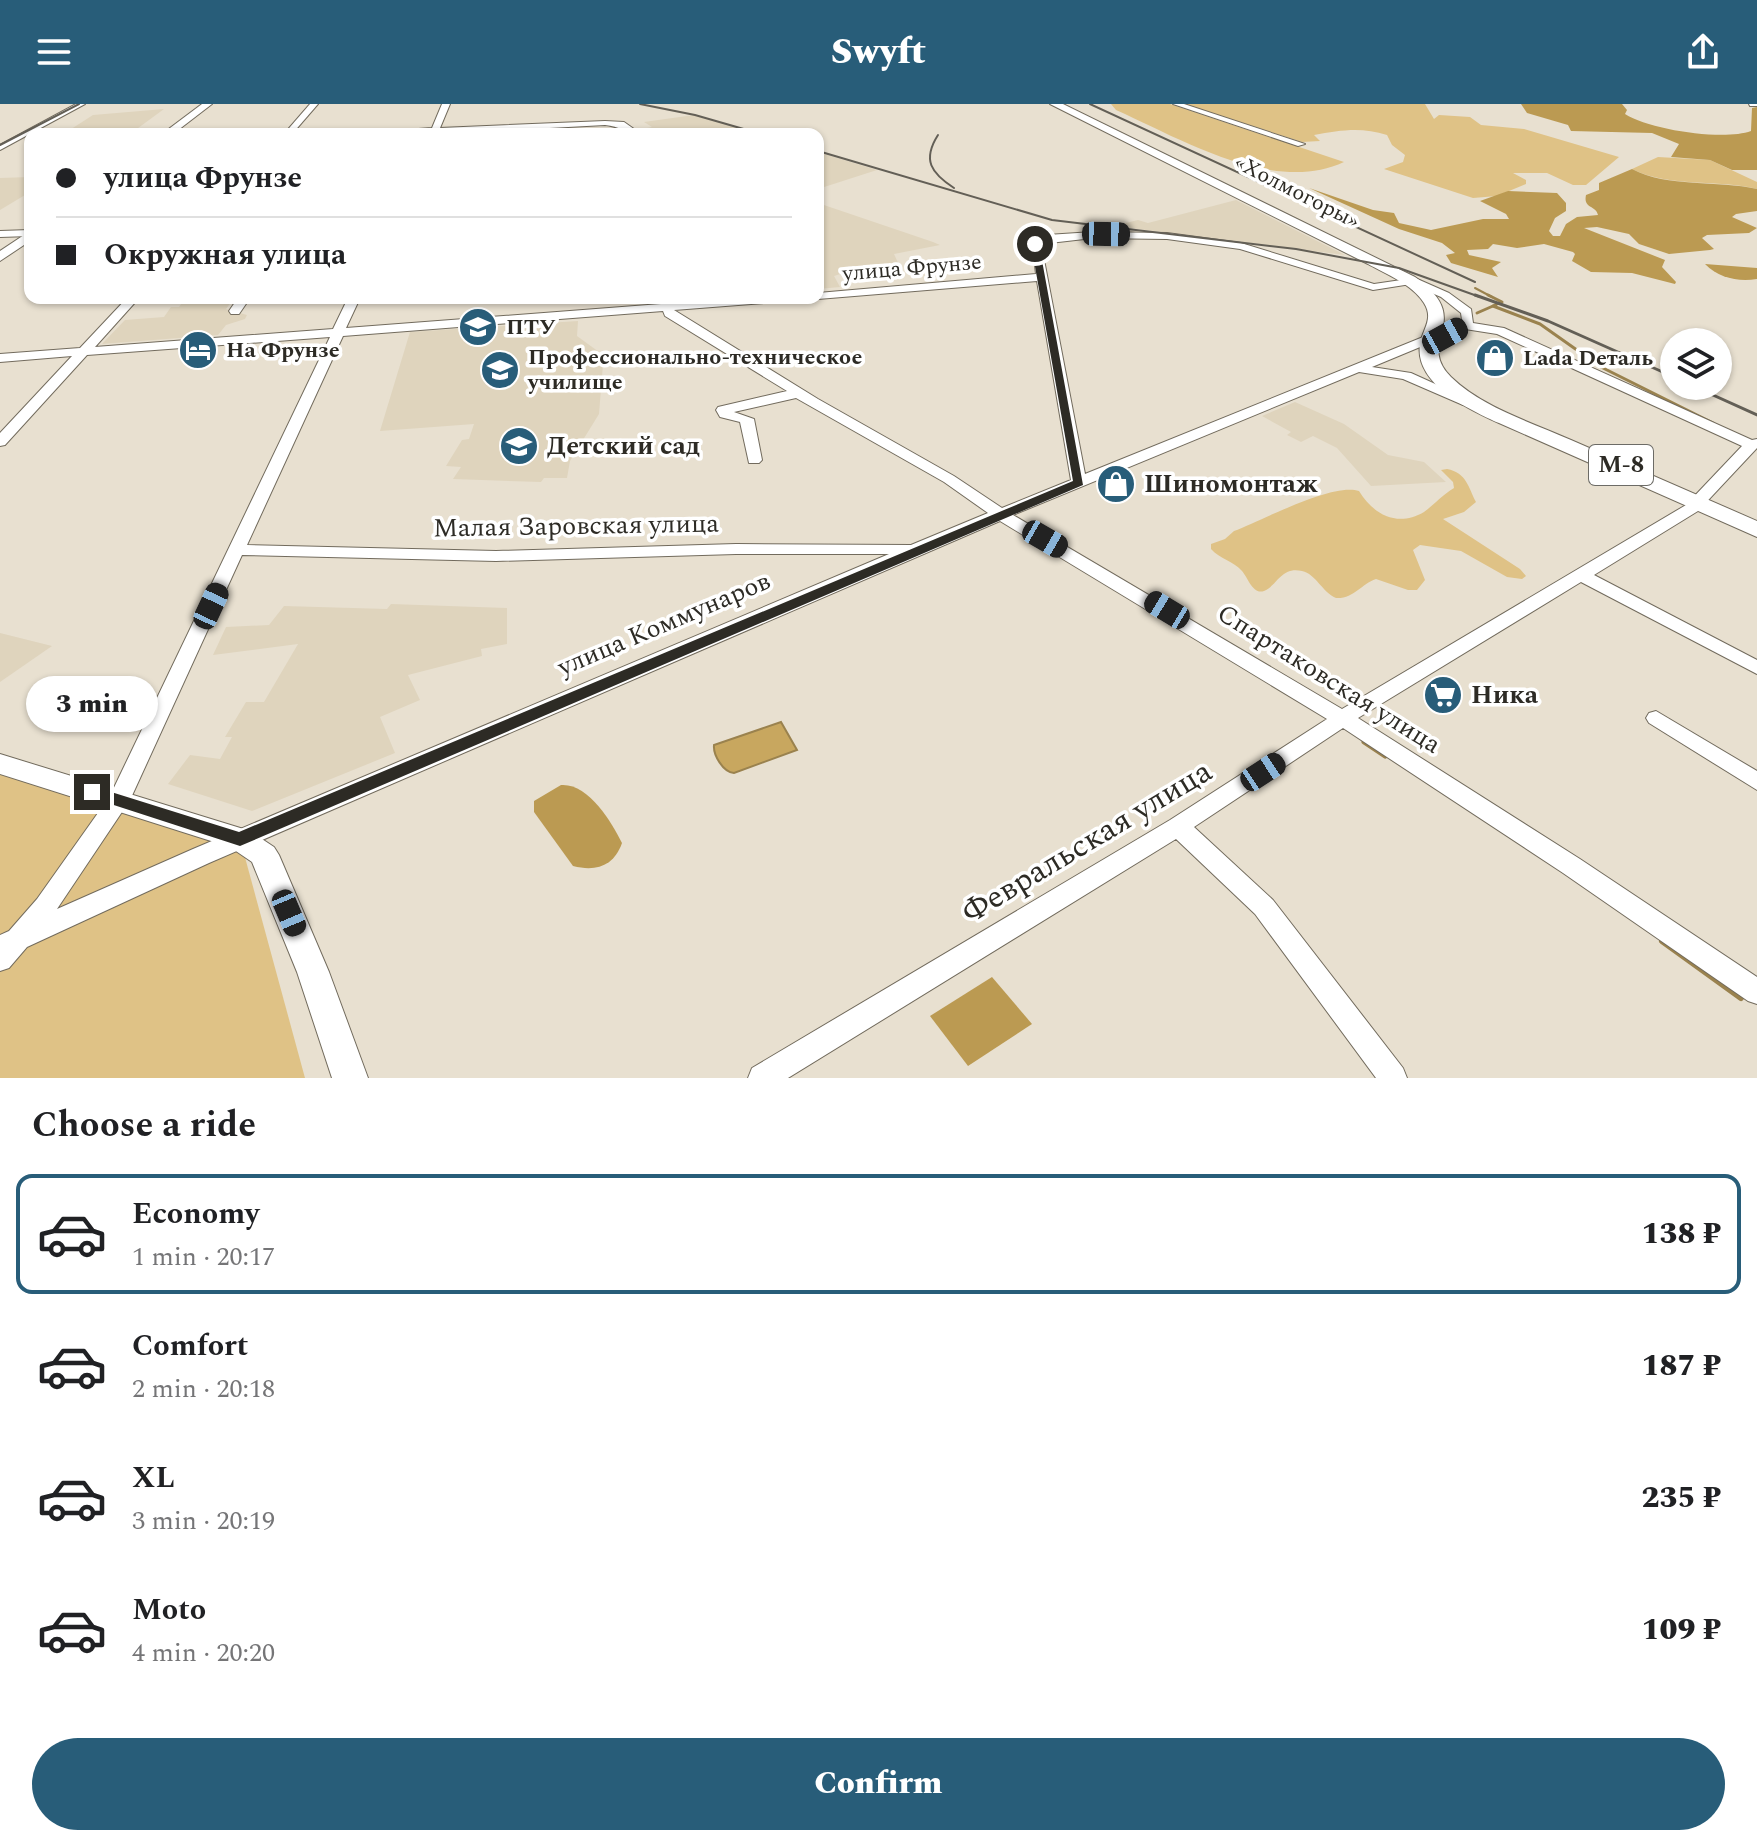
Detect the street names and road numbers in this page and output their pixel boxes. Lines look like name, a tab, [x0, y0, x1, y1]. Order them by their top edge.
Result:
street label: «Холмогоры»	[1229, 146, 1366, 238]
street label: улица Фрунзе	[840, 245, 983, 291]
road number: М-8	[1589, 445, 1653, 485]
street label: Малая Заровская улица	[433, 504, 720, 548]
street label: улица Коммунаров	[550, 561, 777, 687]
street label: Спартаковская улица	[1209, 594, 1449, 764]
street label: Февральская улица	[952, 747, 1222, 936]

